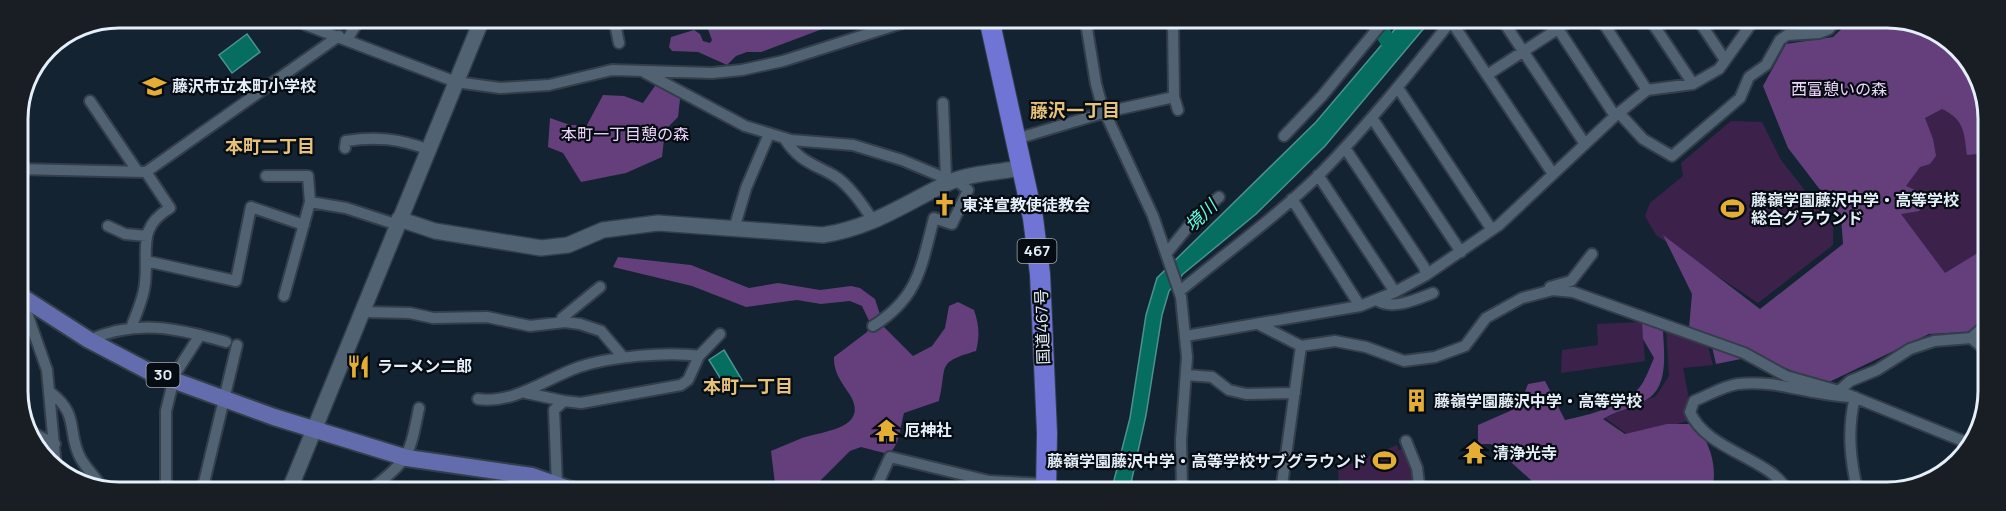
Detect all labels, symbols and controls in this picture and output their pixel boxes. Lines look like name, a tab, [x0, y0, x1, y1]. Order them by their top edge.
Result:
school or university icon: 藤沢市立本町小学校	[141, 73, 167, 99]
place label: 藤沢市立本町小学校	[172, 75, 316, 97]
park label: 西富憩いの森	[1791, 78, 1887, 100]
district label: 藤沢一丁目	[1030, 98, 1120, 122]
park label: 本町一丁目憩の森	[561, 123, 689, 145]
district label: 本町二丁目	[225, 134, 315, 158]
place label: 藤嶺学園藤沢中学・高等学校 総合グラウンド	[1751, 189, 1959, 229]
church icon: 東洋宣教使徒教会	[931, 192, 957, 218]
water label: 境川	[1179, 193, 1223, 236]
place label: 東洋宣教使徒教会	[962, 194, 1090, 216]
sports icon: 藤嶺学園藤沢中学・高等学校 総合グラウンド	[1720, 196, 1746, 222]
road number: 467	[1018, 239, 1056, 263]
street label: 国道467号	[1030, 289, 1054, 365]
restaurant icon: ラーメン二郎	[346, 353, 372, 379]
place label: ラーメン二郎	[377, 355, 472, 377]
road number: 30	[146, 363, 180, 387]
district label: 本町一丁目	[703, 374, 793, 398]
building icon: 藤嶺学園藤沢中学・高等学校	[1403, 388, 1429, 414]
place label: 藤嶺学園藤沢中学・高等学校	[1434, 390, 1642, 412]
temple icon: 厄神社	[873, 417, 899, 443]
place label: 厄神社	[904, 419, 952, 441]
temple icon: 清浄光寺	[1462, 440, 1488, 466]
place label: 清浄光寺	[1493, 442, 1557, 464]
sports icon: 藤嶺学園藤沢中学・高等学校サブグラウンド	[1372, 448, 1398, 474]
place label: 藤嶺学園藤沢中学・高等学校サブグラウンド	[1047, 450, 1367, 472]

